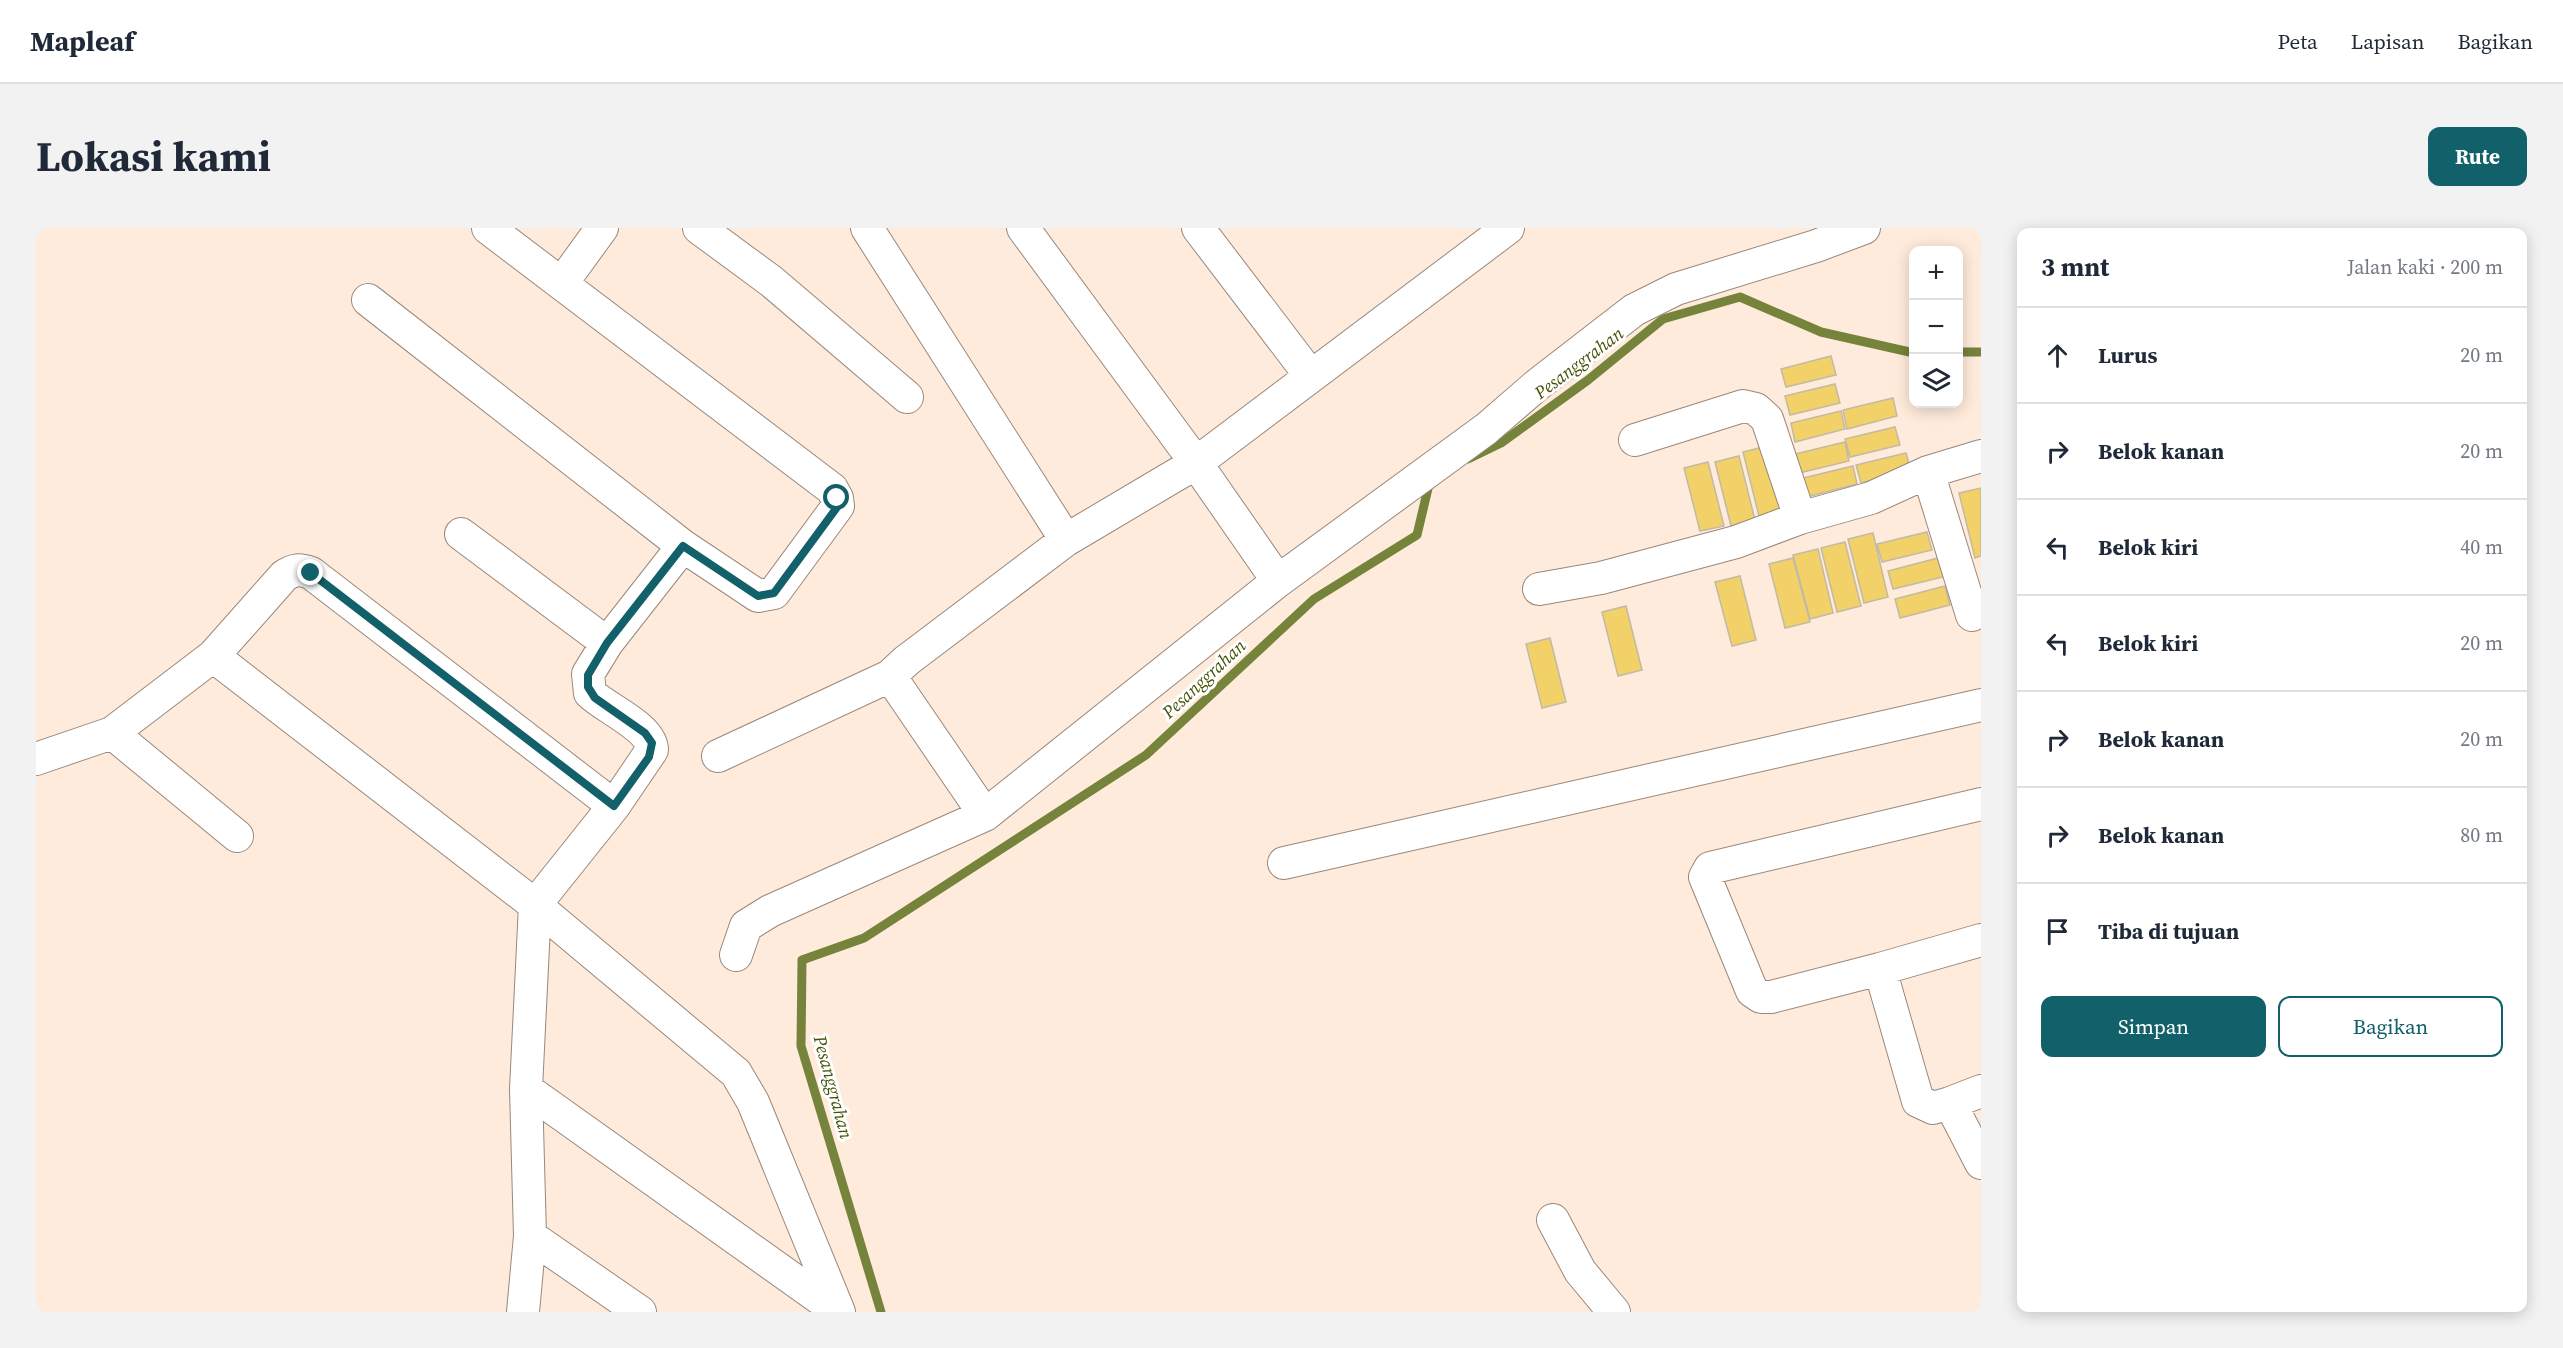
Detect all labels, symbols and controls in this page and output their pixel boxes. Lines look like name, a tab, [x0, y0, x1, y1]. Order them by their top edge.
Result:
text: Mapleaf	[30, 22, 134, 60]
text: Peta	[2277, 27, 2318, 56]
text: Lapisan	[2351, 27, 2424, 56]
text: Bagikan	[2457, 27, 2533, 56]
text: Lokasi kami	[36, 127, 271, 185]
button: Rute	[2428, 127, 2527, 186]
map controls	[1909, 246, 1963, 408]
button: +	[1909, 246, 1963, 300]
text: 3 mnt	[2041, 249, 2109, 285]
text: Jalan kaki · 200 m	[2347, 253, 2503, 281]
button: −	[1909, 300, 1963, 354]
water label: Pesanggrahan	[1528, 321, 1629, 405]
icon: ahead	[2041, 339, 2074, 372]
text: Lurus	[2098, 340, 2157, 370]
text: 20 m	[2460, 341, 2503, 369]
button: layers	[1909, 354, 1963, 408]
icon: right	[2041, 435, 2074, 468]
text: Belok kanan	[2098, 436, 2224, 466]
text: 20 m	[2460, 437, 2503, 465]
route start	[823, 484, 849, 510]
icon: left	[2041, 531, 2074, 564]
text: Belok kiri	[2098, 532, 2198, 562]
text: 40 m	[2460, 533, 2503, 561]
route end	[297, 559, 323, 585]
icon: left	[2041, 627, 2074, 660]
text: Belok kiri	[2098, 628, 2198, 658]
text: 20 m	[2460, 629, 2503, 657]
water label: Pesanggrahan	[1156, 633, 1251, 725]
icon: right	[2041, 723, 2074, 756]
text: Belok kanan	[2098, 724, 2224, 754]
text: 20 m	[2460, 725, 2503, 753]
icon: right	[2041, 819, 2074, 852]
text: Belok kanan	[2098, 820, 2224, 850]
text: 80 m	[2460, 821, 2503, 849]
icon: arrive	[2041, 915, 2074, 948]
text: Tiba di tujuan	[2098, 916, 2239, 946]
button: Simpan	[2041, 996, 2266, 1057]
button: Bagikan	[2278, 996, 2503, 1057]
water label: Pesanggrahan	[807, 1032, 859, 1141]

